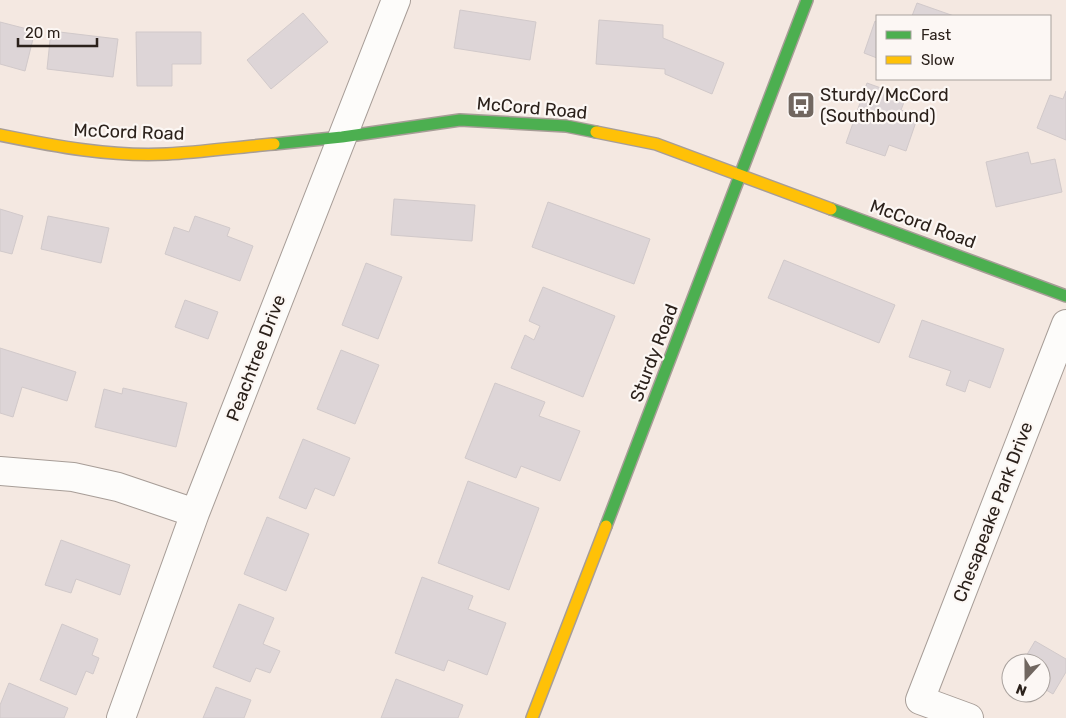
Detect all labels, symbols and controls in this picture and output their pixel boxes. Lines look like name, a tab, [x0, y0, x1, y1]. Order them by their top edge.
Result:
scale bar	[18, 15, 96, 47]
legend	[876, 15, 1051, 80]
text: 20 m	[25, 24, 60, 42]
text: Fast	[921, 26, 951, 44]
text: Slow	[921, 51, 954, 69]
place label: Sturdy/McCord (Southbound)	[820, 84, 949, 127]
bus stop icon: Sturdy/McCord (Southbound)	[786, 90, 816, 120]
street label: McCord Road	[476, 92, 588, 124]
street label: McCord Road	[73, 119, 185, 145]
street label: McCord Road	[867, 195, 979, 253]
street label: Peachtree Drive	[222, 292, 290, 424]
street label: Sturdy Road	[625, 301, 683, 405]
street label: Chesapeake Park Drive	[948, 419, 1038, 605]
north arrow	[1001, 653, 1051, 703]
text: N	[1014, 680, 1029, 699]

